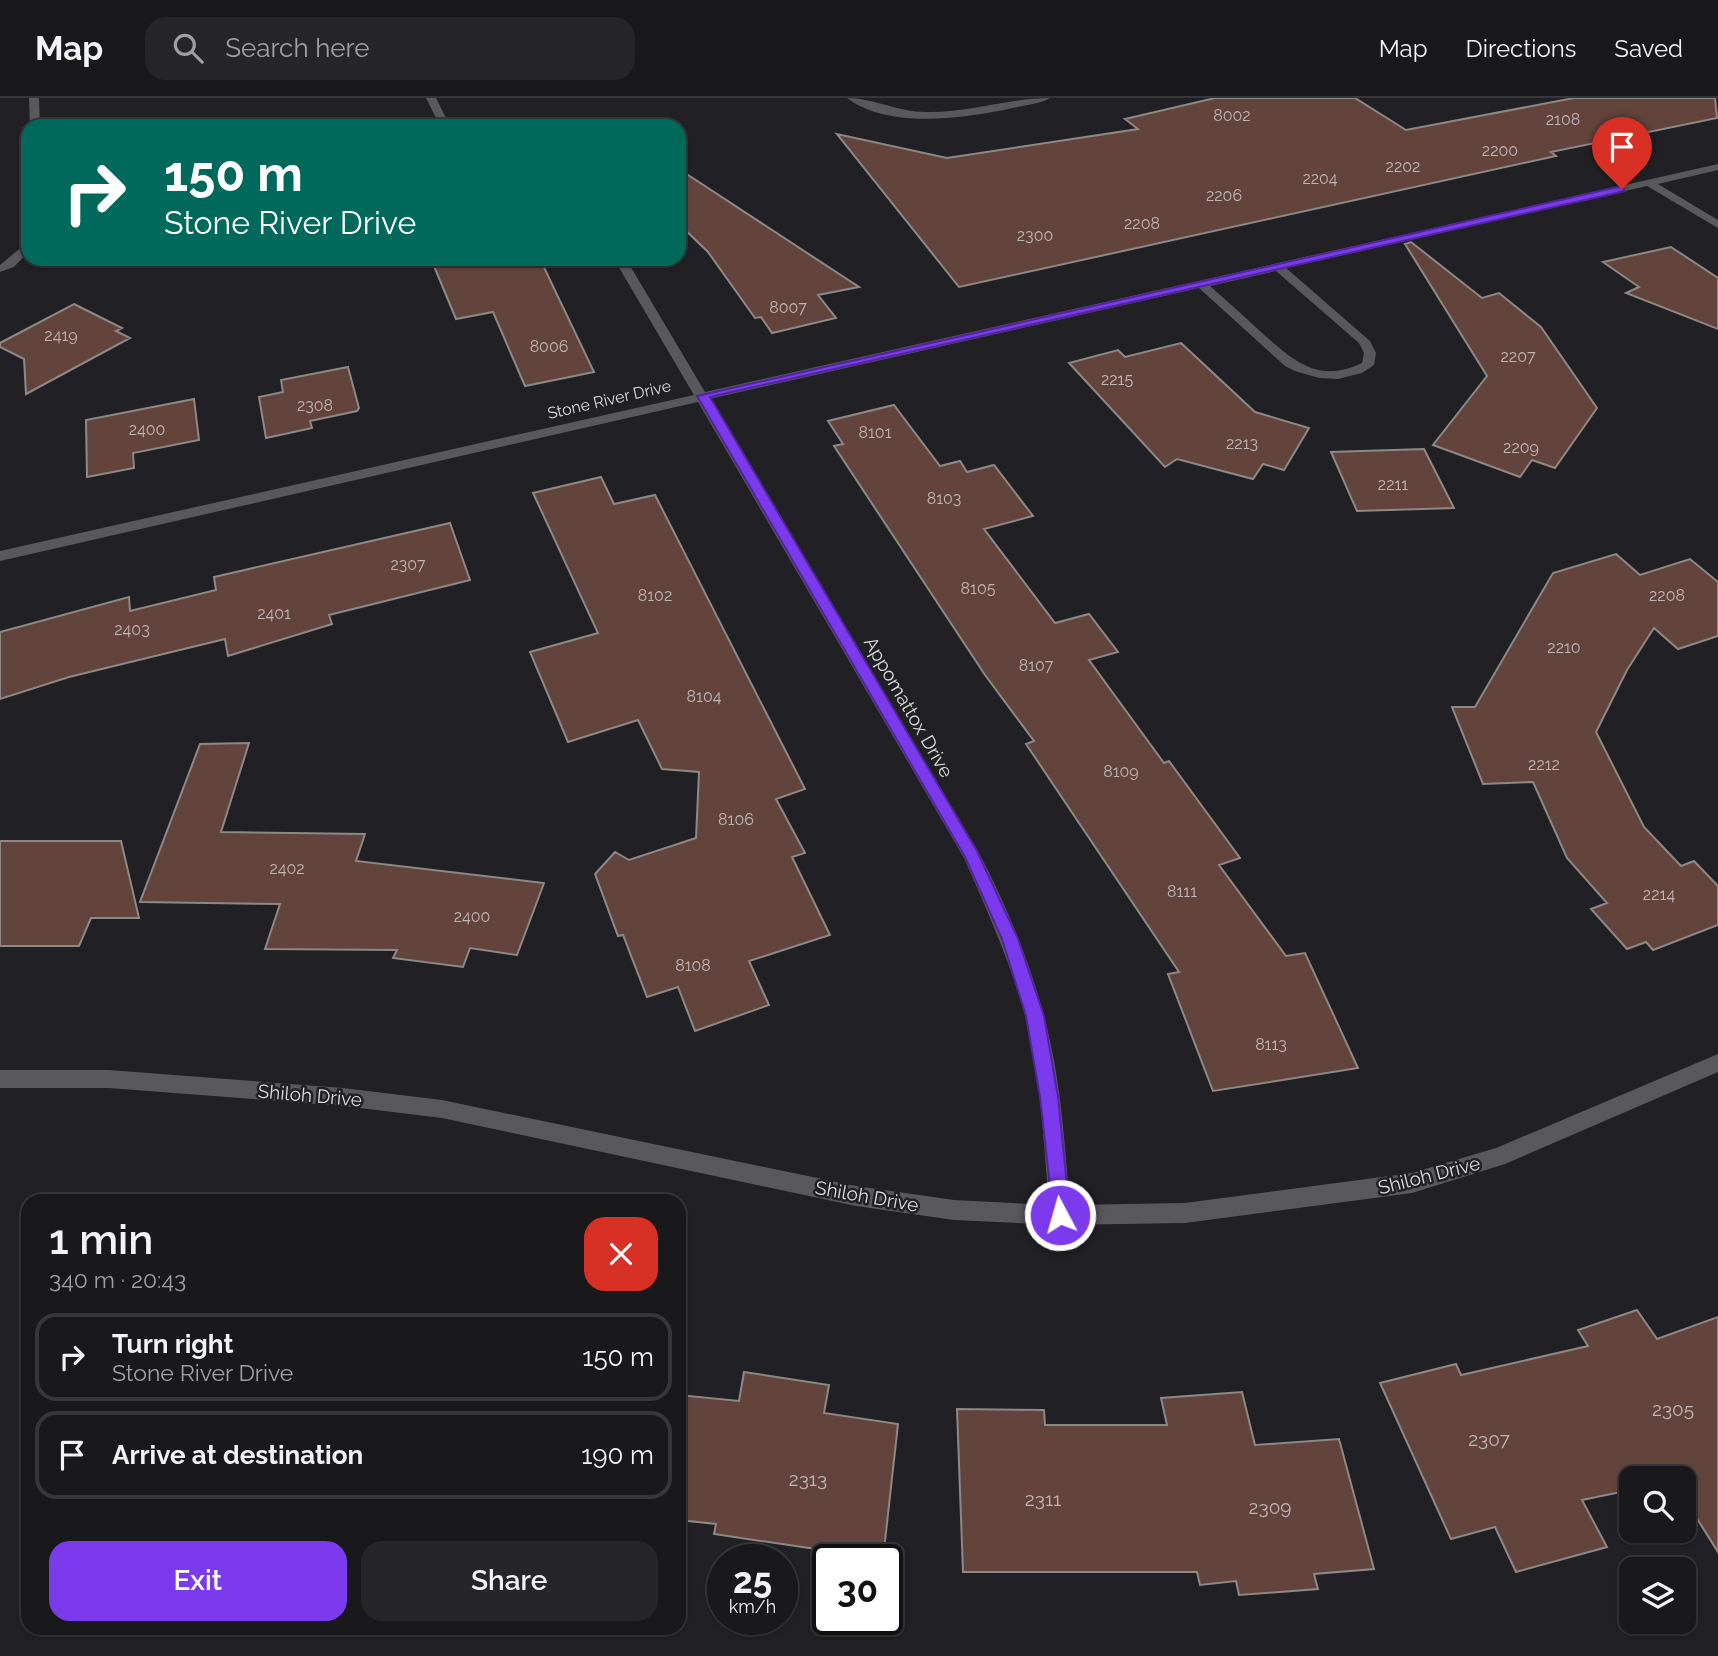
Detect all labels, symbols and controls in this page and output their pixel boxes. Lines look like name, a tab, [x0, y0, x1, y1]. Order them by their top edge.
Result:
search box	[145, 17, 635, 80]
text: Map	[35, 29, 103, 68]
icon: search	[169, 29, 207, 67]
text: Search here	[225, 33, 370, 63]
text: Map	[1379, 34, 1428, 63]
text: Directions	[1466, 34, 1576, 63]
text: Saved	[1614, 34, 1683, 63]
house number: 8002	[1213, 106, 1251, 125]
house number: 2108	[1546, 110, 1580, 129]
pin	[1592, 117, 1652, 189]
icon: arrive	[1603, 128, 1641, 166]
house number: 2200	[1482, 141, 1518, 160]
text: 150 m	[164, 145, 303, 202]
icon: right	[49, 147, 140, 238]
house number: 2202	[1386, 157, 1420, 176]
house number: 2204	[1302, 169, 1338, 188]
house number: 2206	[1206, 186, 1242, 205]
text: Stone River Drive	[164, 204, 416, 241]
house number: 2208	[1124, 214, 1160, 233]
house number: 2300	[1017, 226, 1053, 245]
house number: 8007	[769, 298, 807, 317]
house number: 2419	[44, 326, 78, 345]
house number: 8006	[530, 337, 568, 356]
house number: 2207	[1501, 347, 1536, 366]
house number: 2215	[1101, 370, 1133, 389]
street label: Stone River Drive	[546, 376, 673, 423]
house number: 2308	[297, 396, 333, 415]
house number: 2400	[129, 420, 165, 439]
house number: 8101	[859, 423, 892, 442]
house number: 2213	[1226, 434, 1258, 453]
house number: 2209	[1503, 438, 1539, 457]
house number: 2211	[1378, 475, 1408, 494]
house number: 8103	[927, 489, 961, 508]
house number: 2307	[390, 555, 426, 574]
house number: 8105	[961, 579, 996, 598]
house number: 8102	[638, 586, 672, 605]
house number: 2208	[1649, 586, 1685, 605]
house number: 2401	[257, 604, 291, 623]
house number: 2403	[114, 620, 150, 639]
street label: Appomattox Drive	[860, 633, 958, 781]
house number: 2210	[1547, 638, 1581, 657]
house number: 8107	[1019, 656, 1054, 675]
house number: 8104	[687, 687, 722, 706]
house number: 2212	[1528, 755, 1560, 774]
house number: 8109	[1103, 762, 1139, 781]
house number: 8106	[718, 810, 754, 829]
house number: 2402	[269, 859, 305, 878]
house number: 8111	[1167, 882, 1197, 901]
house number: 2214	[1643, 885, 1675, 904]
house number: 2400	[454, 907, 490, 926]
house number: 8108	[675, 956, 711, 975]
house number: 8113	[1255, 1035, 1287, 1054]
street label: Shiloh Drive	[257, 1079, 363, 1111]
street label: Shiloh Drive	[1376, 1152, 1482, 1198]
street label: Shiloh Drive	[814, 1176, 920, 1216]
position arrow	[1023, 1178, 1097, 1252]
text: 1 min	[49, 1215, 153, 1264]
button: close	[584, 1217, 658, 1291]
text: 340 m · 20:43	[49, 1266, 186, 1293]
text: Turn right	[112, 1329, 233, 1359]
icon: right	[53, 1338, 91, 1376]
text: 150 m	[582, 1342, 654, 1372]
text: Stone River Drive	[112, 1359, 293, 1386]
house number: 2305	[1652, 1398, 1694, 1420]
house number: 2307	[1468, 1428, 1510, 1450]
icon: arrive	[53, 1436, 91, 1474]
text: Arrive at destination	[112, 1440, 363, 1470]
text: 190 m	[581, 1440, 654, 1470]
map controls	[1619, 1466, 1696, 1634]
button: search	[1619, 1466, 1696, 1543]
house number: 2313	[789, 1468, 827, 1490]
house number: 2311	[1025, 1488, 1061, 1510]
house number: 2309	[1249, 1496, 1291, 1518]
button: Exit	[49, 1541, 347, 1621]
button: Share	[361, 1541, 658, 1621]
speed limit sign: 30	[812, 1544, 903, 1635]
button: layers	[1619, 1557, 1696, 1634]
text: 25	[733, 1560, 772, 1601]
text: km/h	[729, 1596, 776, 1617]

